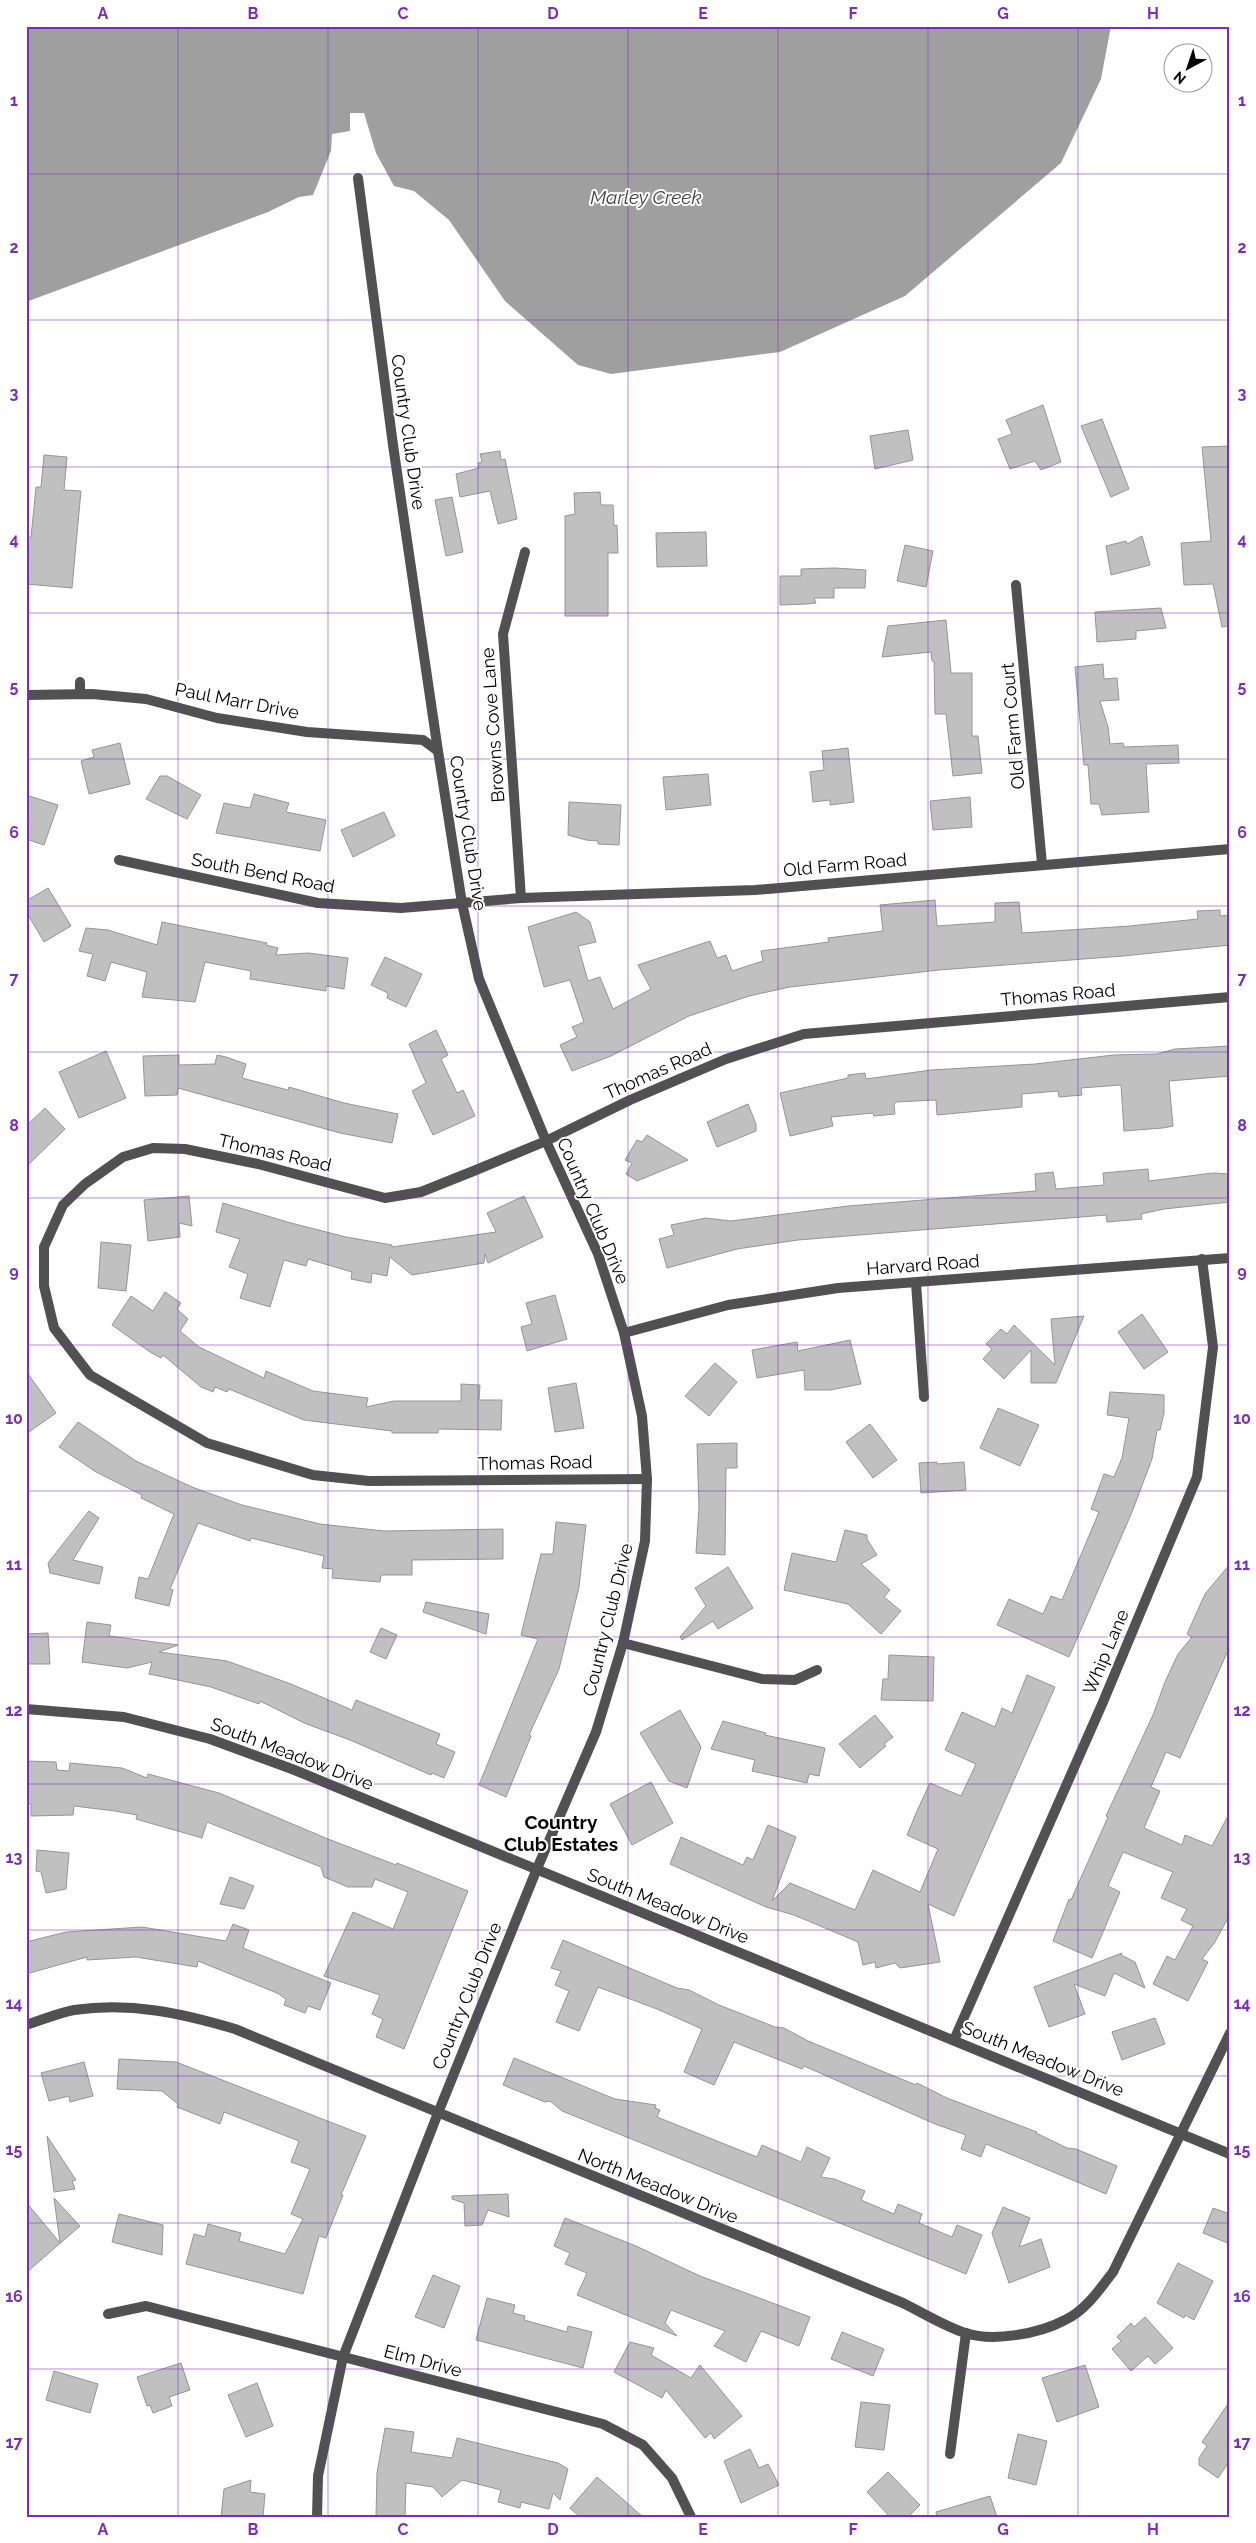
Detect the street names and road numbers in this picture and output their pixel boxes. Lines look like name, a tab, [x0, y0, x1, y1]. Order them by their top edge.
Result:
street label: Country Club Drive	[387, 353, 430, 512]
street label: Browns Cove Lane	[477, 646, 508, 803]
street label: Old Farm Court	[997, 662, 1028, 790]
street label: Paul Marr Drive	[173, 678, 301, 723]
street label: Country Club Drive	[446, 754, 491, 912]
street label: South Bend Road	[190, 848, 336, 897]
street label: Old Farm Road	[782, 849, 908, 880]
street label: Thomas Road	[1000, 979, 1116, 1010]
street label: Thomas Road	[601, 1038, 715, 1104]
street label: Thomas Road	[217, 1129, 334, 1176]
street label: Country Club Drive	[553, 1134, 634, 1288]
street label: Harvard Road	[866, 1250, 980, 1279]
street label: Thomas Road	[477, 1451, 593, 1474]
street label: Country Club Drive	[578, 1541, 637, 1699]
street label: Whip Lane	[1078, 1606, 1133, 1697]
street label: South Meadow Drive	[208, 1713, 377, 1794]
street label: South Meadow Drive	[584, 1863, 753, 1948]
street label: Country Club Drive	[427, 1919, 506, 2073]
street label: South Meadow Drive	[959, 2016, 1128, 2101]
street label: North Meadow Drive	[575, 2144, 742, 2227]
street label: Elm Drive	[382, 2340, 465, 2381]

